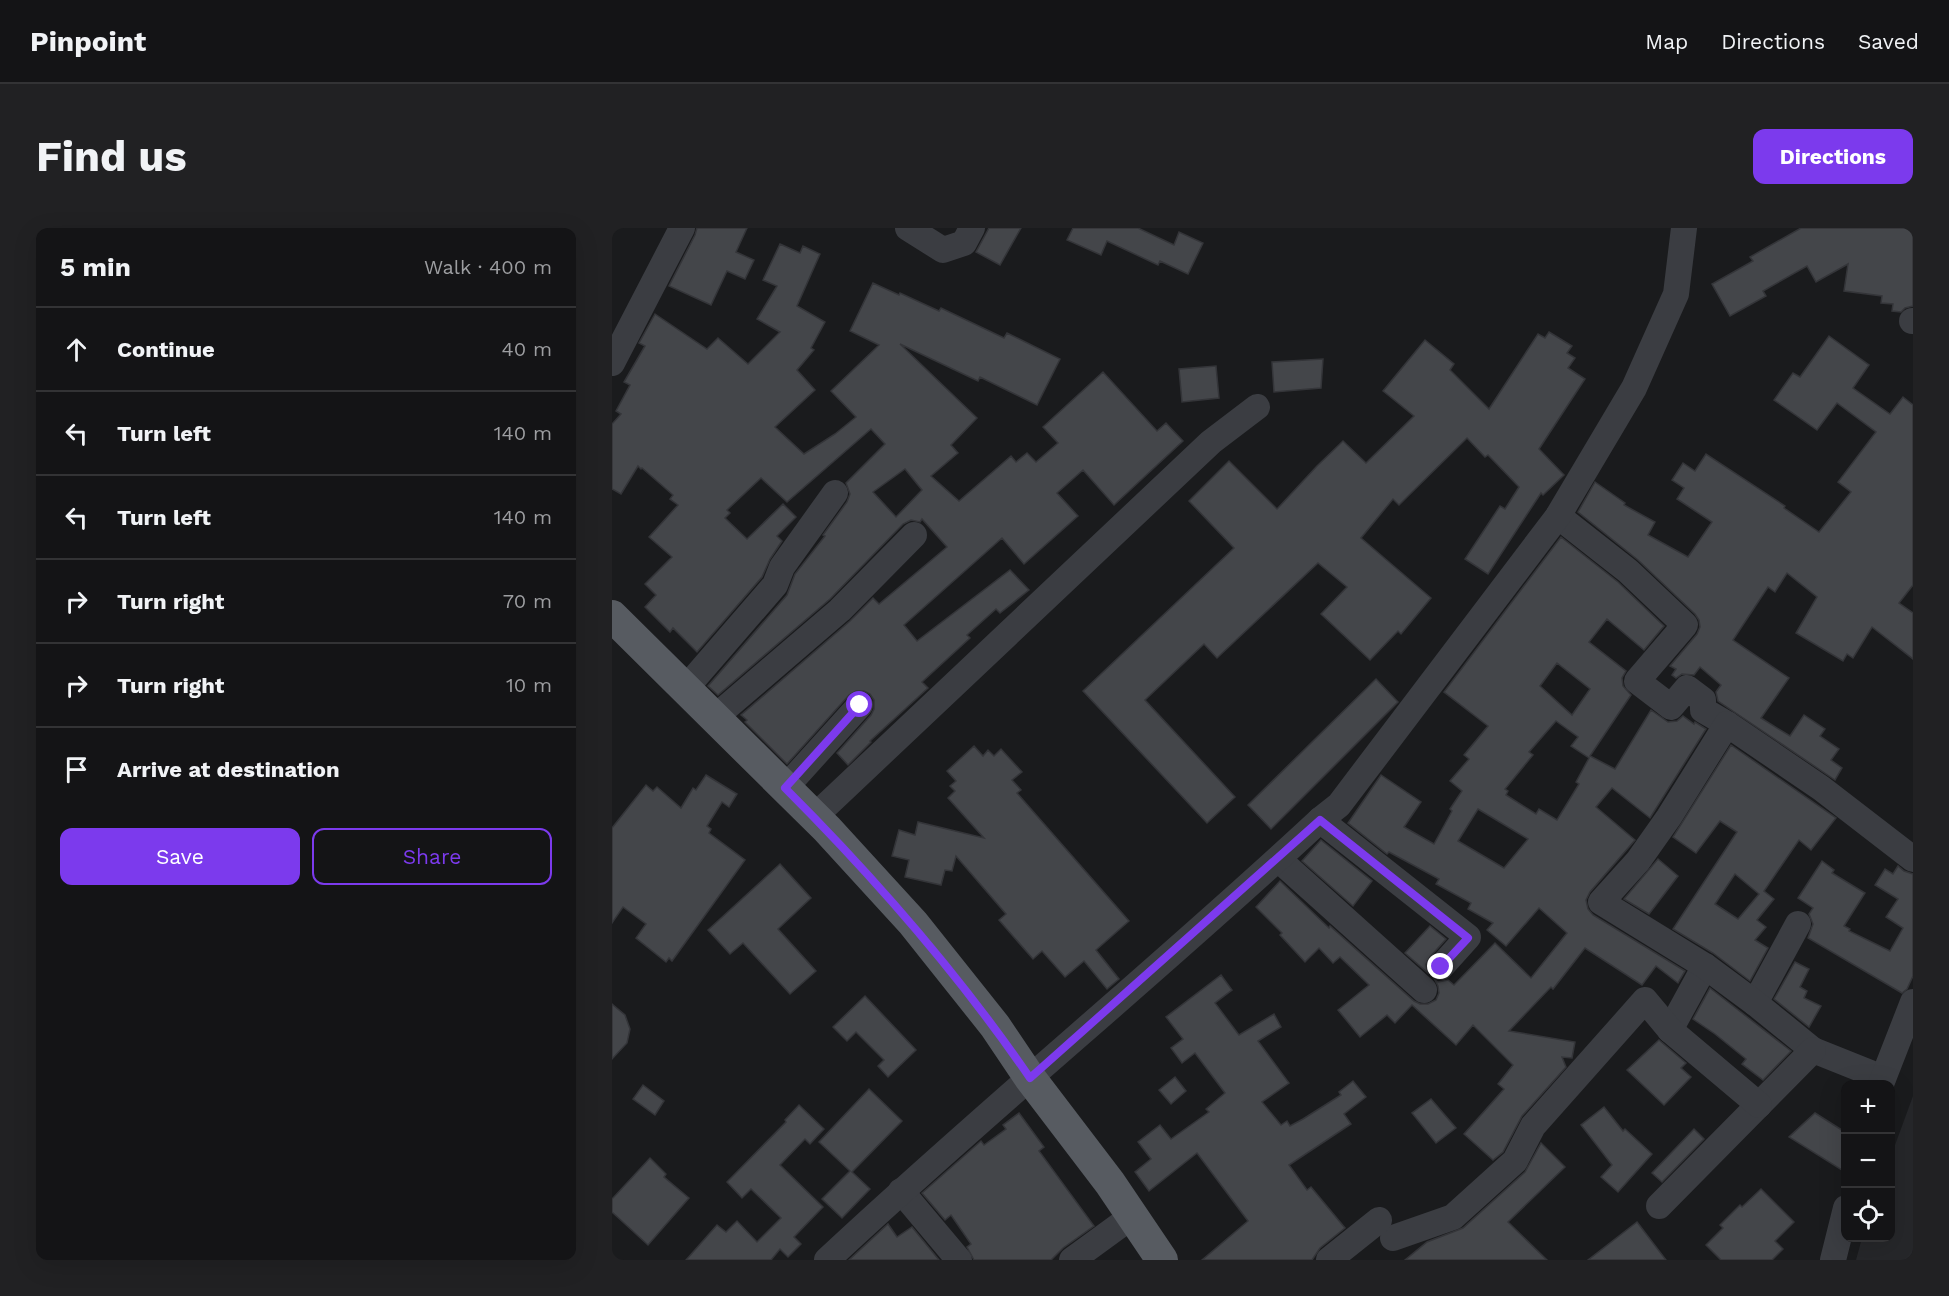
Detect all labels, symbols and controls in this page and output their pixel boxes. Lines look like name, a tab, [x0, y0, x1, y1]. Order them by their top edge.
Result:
text: Pinpoint	[30, 25, 146, 58]
text: Map	[1645, 29, 1688, 54]
text: Directions	[1721, 29, 1825, 54]
text: Saved	[1858, 29, 1919, 54]
button: Directions	[1753, 129, 1913, 184]
text: Find us	[36, 132, 187, 181]
text: 5 min	[60, 252, 131, 282]
text: Walk · 400 m	[424, 255, 552, 279]
icon: ahead	[60, 333, 93, 366]
text: Continue	[117, 337, 215, 362]
text: 40 m	[501, 337, 552, 361]
icon: left	[60, 417, 93, 450]
text: Turn left	[117, 421, 211, 446]
text: 140 m	[494, 421, 552, 445]
icon: left	[60, 501, 93, 534]
text: Turn left	[117, 505, 211, 530]
text: 140 m	[494, 505, 552, 529]
icon: right	[60, 585, 93, 618]
text: Turn right	[117, 589, 224, 614]
text: 70 m	[503, 589, 552, 613]
icon: right	[60, 669, 93, 702]
text: Turn right	[117, 673, 224, 698]
text: 10 m	[506, 673, 552, 697]
route start	[846, 691, 872, 717]
icon: arrive	[60, 753, 93, 786]
text: Arrive at destination	[117, 757, 340, 782]
button: Save	[60, 828, 300, 885]
button: Share	[312, 828, 552, 885]
route end	[1427, 953, 1453, 979]
map controls	[1841, 1080, 1895, 1242]
button: +	[1841, 1080, 1895, 1134]
button: −	[1841, 1134, 1895, 1188]
button: locate	[1841, 1188, 1895, 1242]

